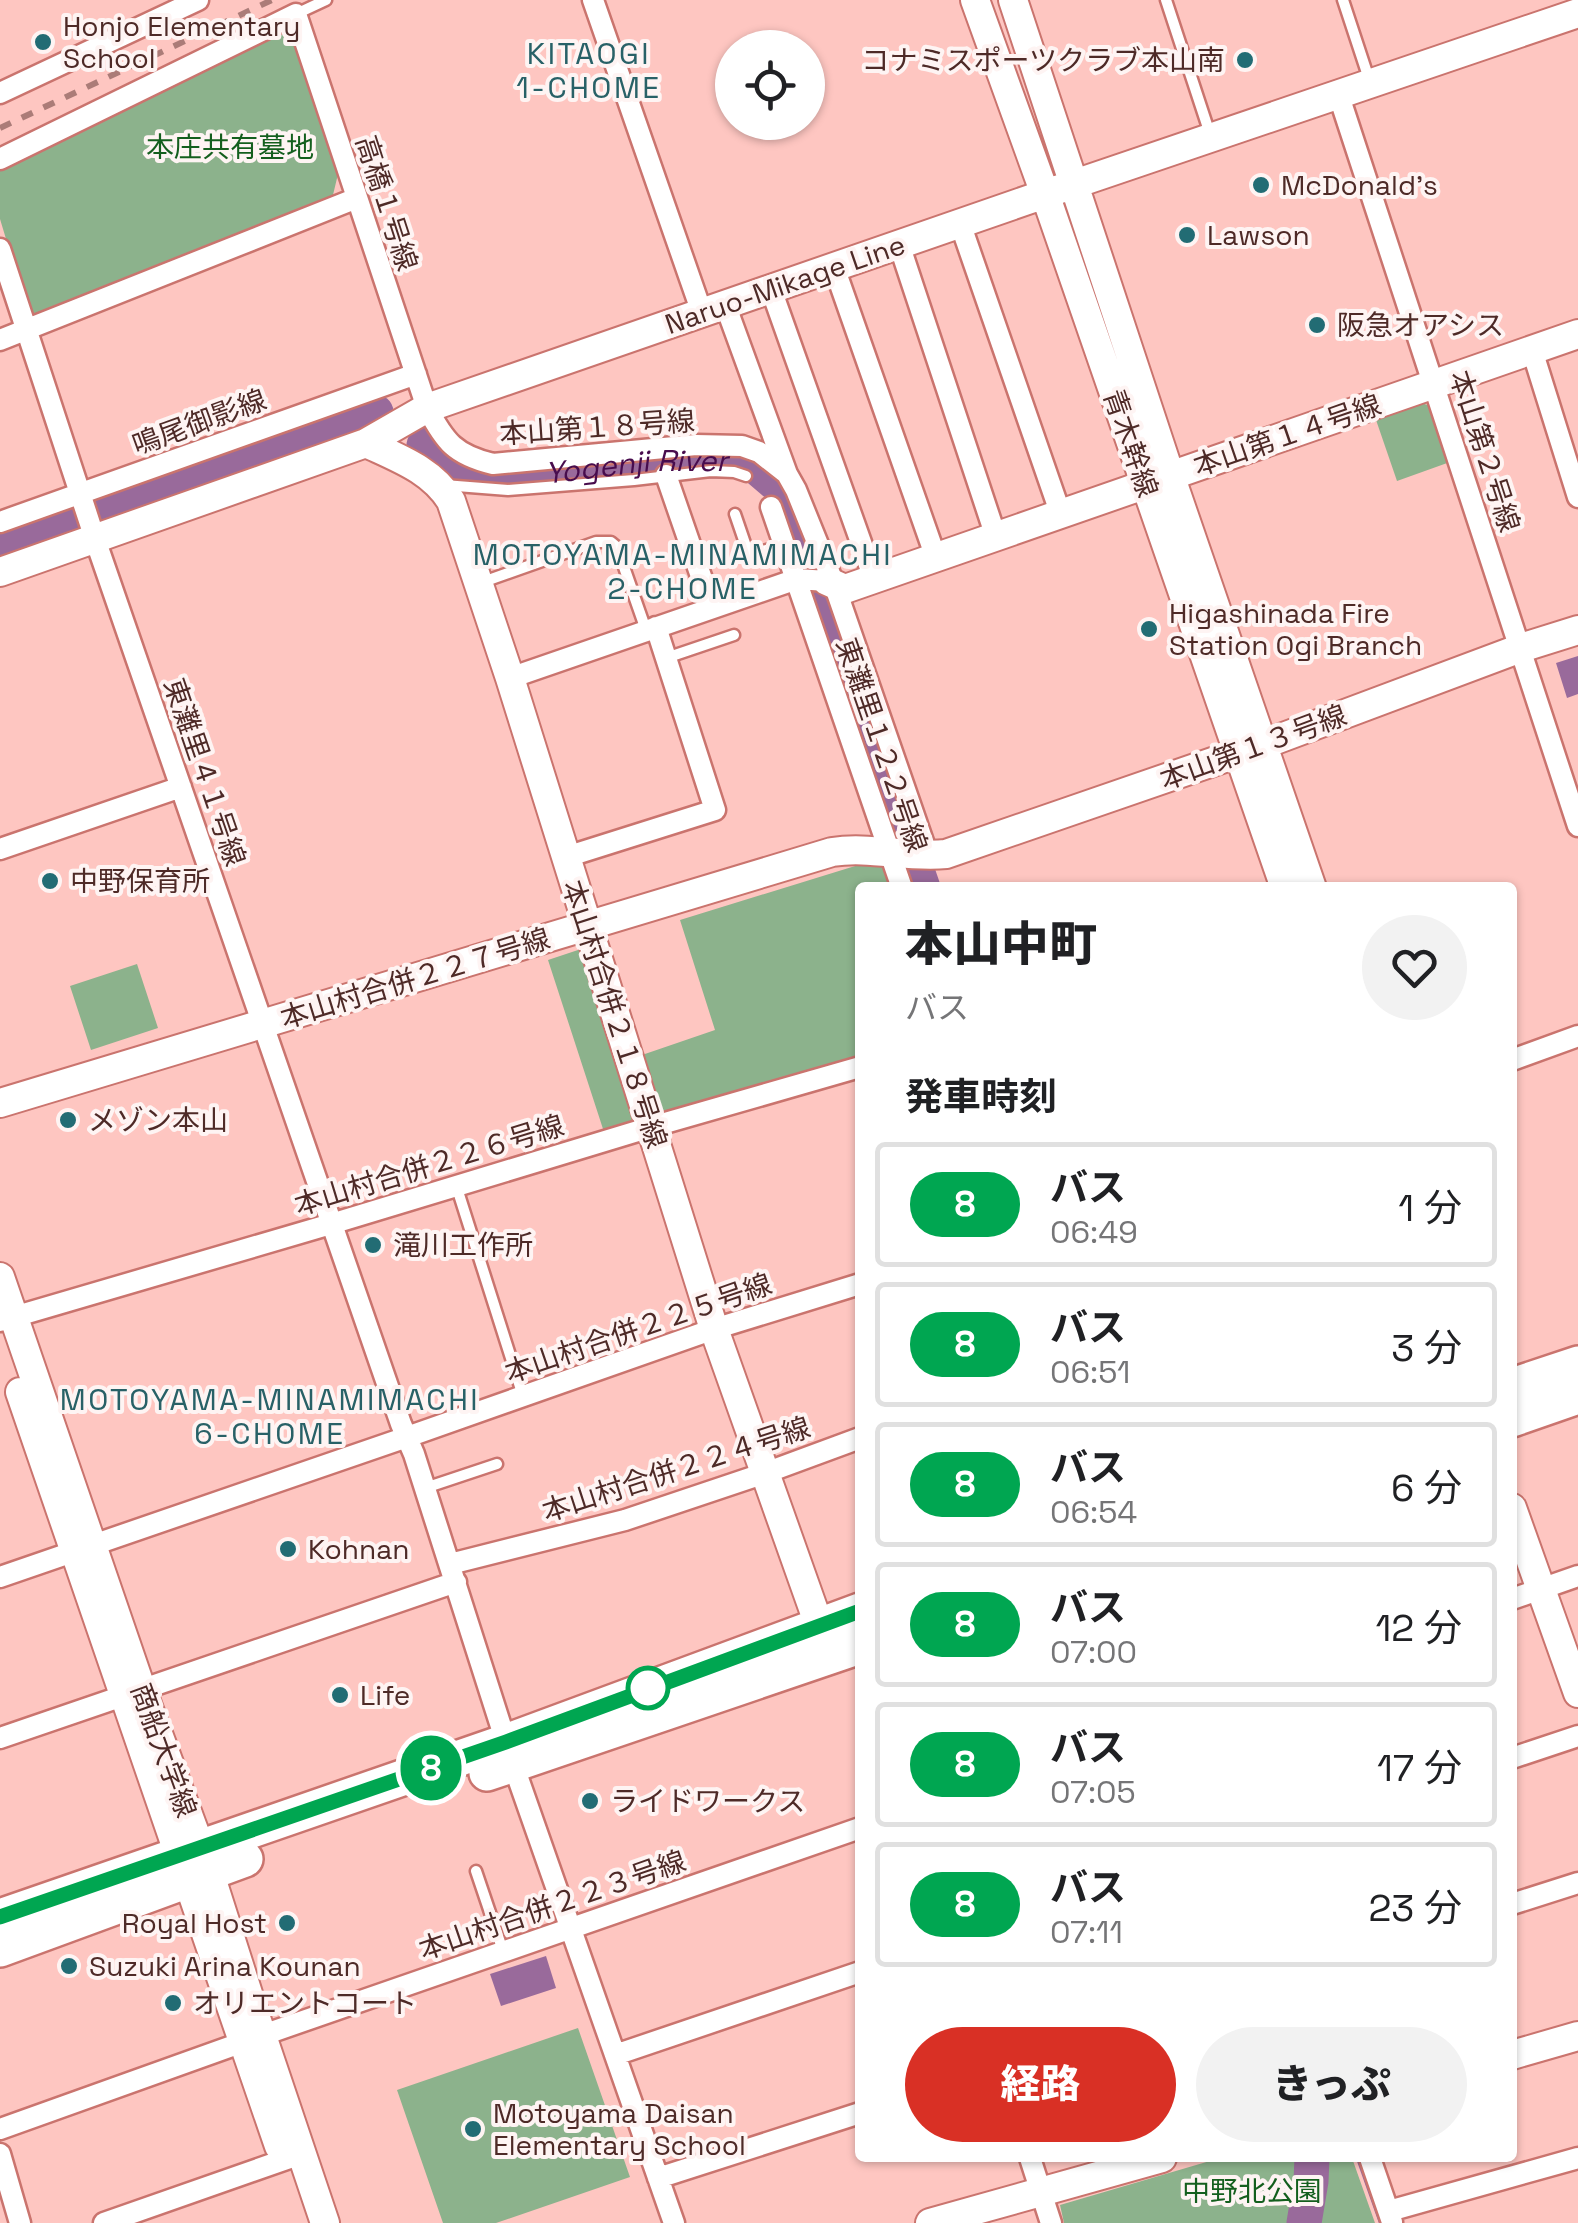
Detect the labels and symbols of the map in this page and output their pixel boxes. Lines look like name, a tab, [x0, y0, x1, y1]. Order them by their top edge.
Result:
place label: Honjo Elementary School	[63, 8, 300, 76]
marker: Honjo Elementary School	[32, 31, 54, 53]
district label: KITAOGI 1-CHOME	[516, 34, 662, 107]
place label: コナミスポーツクラブ本山南	[862, 42, 1225, 78]
marker: コナミスポーツクラブ本山南	[1234, 49, 1256, 71]
park label: 本庄共有墓地	[146, 129, 314, 165]
street label: 高橋１号線	[348, 131, 426, 275]
place label: McDonald's	[1281, 167, 1438, 203]
marker: McDonald's	[1250, 174, 1272, 196]
place label: Lawson	[1207, 217, 1310, 253]
marker: Lawson	[1176, 224, 1198, 246]
street label: Naruo-Mikage Line	[660, 226, 910, 342]
place label: 阪急オアシス	[1337, 307, 1504, 343]
marker: 阪急オアシス	[1306, 314, 1328, 336]
street label: 本山第２号線	[1442, 366, 1528, 536]
street label: 鳴尾御影線	[127, 381, 271, 463]
street label: 青木幹線	[1096, 384, 1166, 502]
street label: 本山第１４号線	[1188, 386, 1386, 484]
street label: 本山第１８号線	[498, 402, 696, 452]
water label: Yogenji River	[543, 441, 730, 493]
district label: MOTOYAMA-MINAMIMACHI 2-CHOME	[473, 535, 893, 608]
place label: Higashinada Fire Station Ogi Branch	[1169, 595, 1422, 663]
marker: Higashinada Fire Station Ogi Branch	[1138, 618, 1160, 640]
street label: 東灘里１２２号線	[829, 633, 935, 857]
street label: 東灘里４１号線	[156, 673, 254, 871]
street label: 本山第１３号線	[1155, 697, 1351, 797]
place label: 中野保育所	[70, 863, 210, 899]
marker: 中野保育所	[39, 870, 61, 892]
street label: 本山村合併２１８号線	[555, 875, 675, 1153]
street label: 本山村合併２２７号線	[276, 920, 554, 1036]
place label: メゾン本山	[88, 1102, 228, 1138]
street label: 本山村合併２２６号線	[290, 1107, 568, 1223]
marker: メゾン本山	[57, 1109, 79, 1131]
place label: 滝川工作所	[393, 1227, 533, 1263]
marker: 滝川工作所	[362, 1234, 384, 1256]
street label: 本山村合併２２５号線	[500, 1265, 776, 1391]
district label: MOTOYAMA-MINAMIMACHI 6-CHOME	[60, 1380, 480, 1453]
street label: 本山村合併２２４号線	[537, 1409, 815, 1529]
place label: Kohnan	[308, 1531, 409, 1567]
marker: Kohnan	[277, 1538, 299, 1560]
unlabelled marker	[627, 1667, 669, 1709]
place label: Life	[360, 1677, 410, 1713]
street label: 商船大学線	[123, 1678, 205, 1822]
marker: Life	[329, 1684, 351, 1706]
line badge: 8	[398, 1736, 464, 1800]
place label: ライドワークス	[610, 1783, 805, 1819]
marker: ライドワークス	[579, 1790, 601, 1812]
street label: 本山村合併２２３号線	[414, 1842, 690, 1968]
place label: Royal Host	[122, 1905, 267, 1941]
marker: Royal Host	[276, 1912, 298, 1934]
place label: Suzuki Arina Kounan	[89, 1948, 361, 1984]
marker: Suzuki Arina Kounan	[58, 1955, 80, 1977]
place label: オリエントコート	[193, 1985, 417, 2021]
marker: オリエントコート	[162, 1992, 184, 2014]
place label: Motoyama Daisan Elementary School	[493, 2095, 746, 2163]
marker: Motoyama Daisan Elementary School	[462, 2118, 484, 2140]
park label: 中野北公園	[1182, 2173, 1322, 2209]

